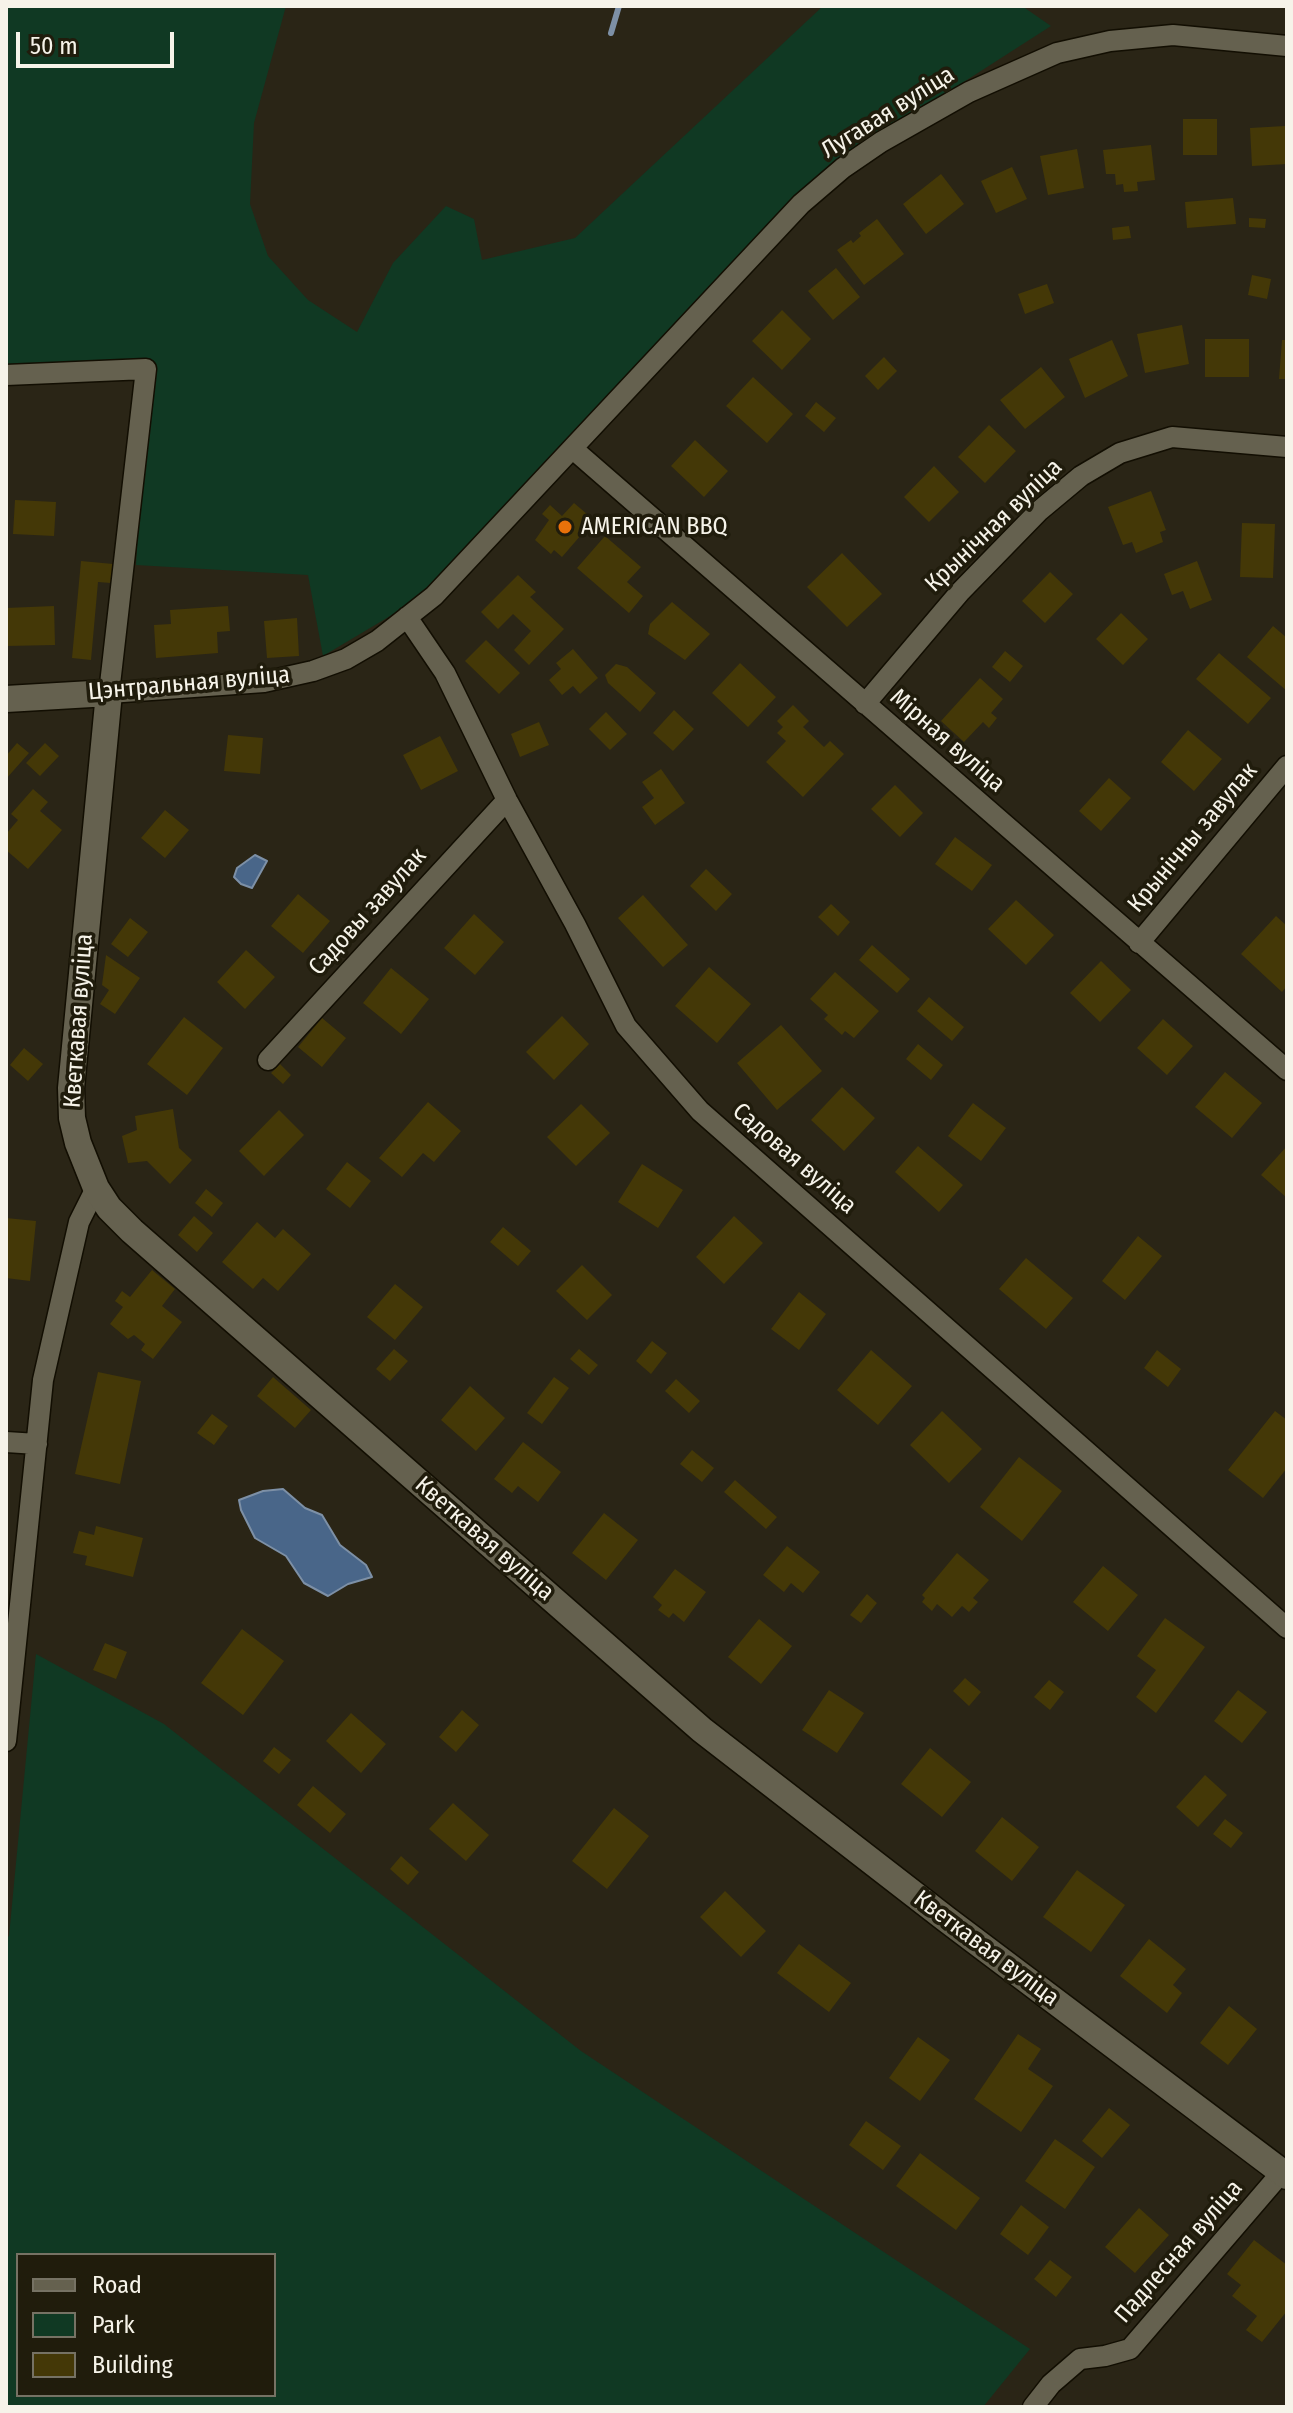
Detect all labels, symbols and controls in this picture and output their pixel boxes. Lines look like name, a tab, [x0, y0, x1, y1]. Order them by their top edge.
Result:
scale bar	[20, 16, 178, 66]
text: 50 m	[30, 32, 78, 60]
street label: Лугавая вуліца	[816, 61, 960, 165]
street label: Крынічная вуліца	[919, 453, 1069, 599]
place label: AMERICAN BBQ	[581, 513, 728, 541]
marker: AMERICAN BBQ	[556, 518, 574, 536]
street label: Цэнтральная вуліца	[87, 661, 291, 707]
street label: Мірная вуліца	[884, 683, 1010, 799]
street label: Крынічны завулак	[1122, 757, 1264, 919]
street label: Садовы завулак	[303, 842, 433, 982]
street label: Кветкавая вуліца	[59, 933, 99, 1109]
street label: Садовая вуліца	[726, 1097, 862, 1221]
street label: Кветкавая вуліца	[409, 1471, 559, 1607]
street label: Кветкавая вуліца	[908, 1885, 1064, 2013]
street label: Падлесная вуліца	[1109, 2175, 1249, 2329]
legend	[16, 2253, 276, 2397]
text: Road	[92, 2271, 142, 2299]
text: Park	[92, 2311, 135, 2339]
text: Building	[92, 2351, 173, 2379]

